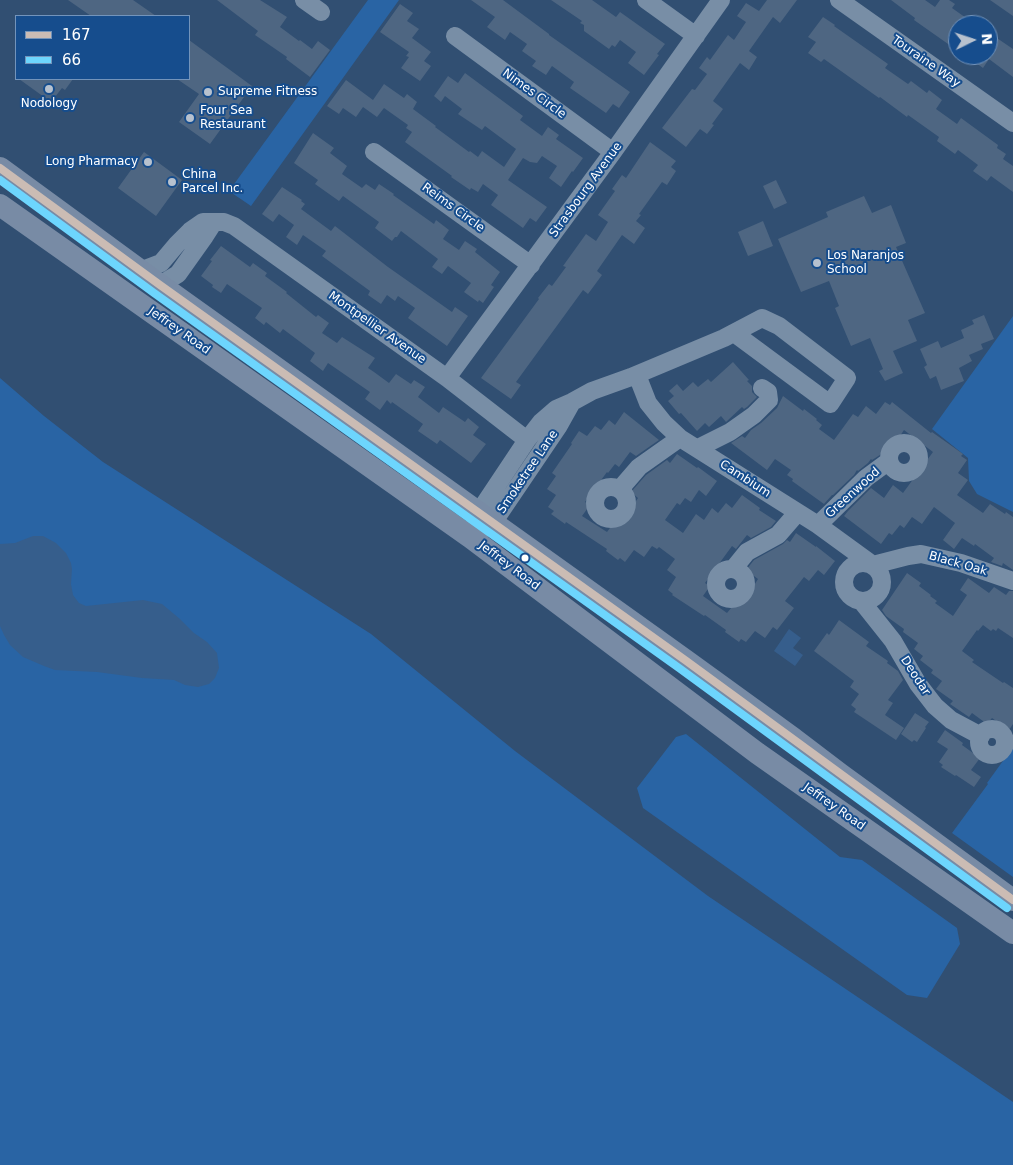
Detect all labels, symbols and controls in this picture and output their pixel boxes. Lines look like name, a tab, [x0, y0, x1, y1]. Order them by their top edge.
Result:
legend	[15, 15, 190, 80]
north arrow	[948, 15, 998, 65]
text: 167	[62, 26, 91, 44]
street label: Touraine Way	[889, 33, 963, 91]
text: N	[979, 33, 995, 45]
text: 66	[62, 51, 81, 69]
street label: Nimes Circle	[499, 66, 569, 122]
marker: Nodology	[43, 83, 55, 95]
place label: Supreme Fitness	[218, 85, 317, 99]
marker: Supreme Fitness	[202, 86, 214, 98]
place label: Nodology	[21, 97, 77, 111]
place label: Four Sea Restaurant	[200, 104, 266, 132]
marker: Four Sea Restaurant	[184, 112, 196, 124]
street label: Strasbourg Avenue	[547, 140, 625, 240]
place label: Long Pharmacy	[45, 155, 138, 169]
marker: Long Pharmacy	[142, 156, 154, 168]
place label: China Parcel Inc.	[182, 168, 243, 196]
marker: China Parcel Inc.	[166, 176, 178, 188]
street label: Reims Circle	[419, 180, 487, 236]
place label: Los Naranjos School	[827, 249, 904, 277]
marker: Los Naranjos School	[811, 257, 823, 269]
street label: Montpellier Avenue	[325, 289, 429, 367]
street label: Jeffrey Road	[145, 304, 213, 358]
street label: Smoketree Lane	[495, 428, 561, 516]
street label: Cambium	[717, 457, 773, 501]
street label: Greenwood	[823, 465, 883, 521]
street label: Jeffrey Road	[476, 539, 542, 593]
street label: Black Oak	[927, 549, 989, 579]
unlabelled marker	[520, 553, 530, 563]
street label: Deodar	[897, 654, 933, 698]
street label: Jeffrey Road	[800, 780, 868, 834]

